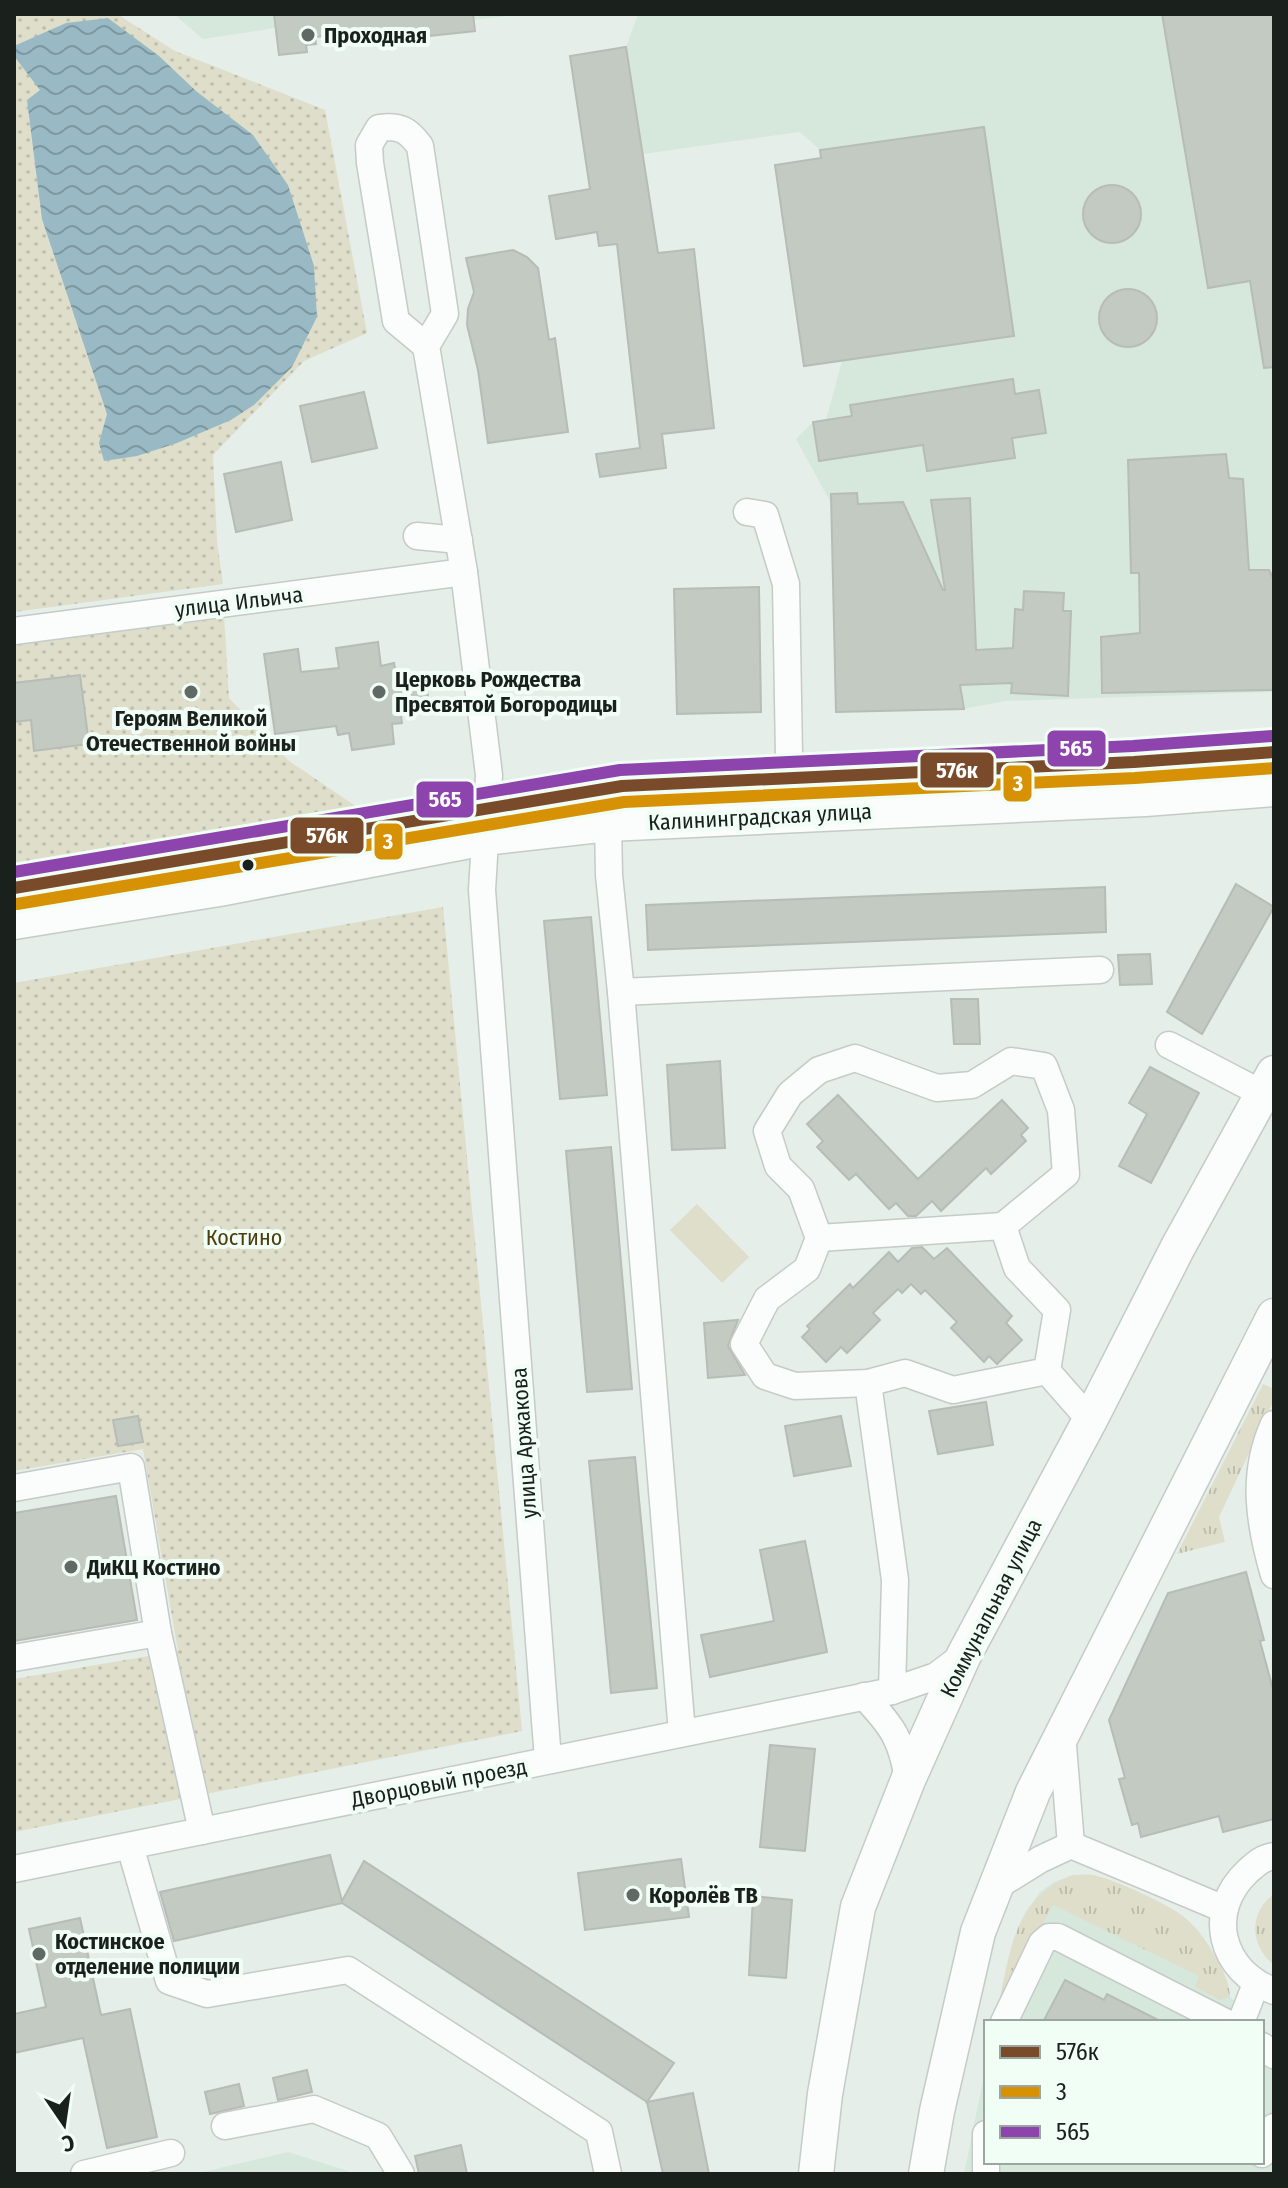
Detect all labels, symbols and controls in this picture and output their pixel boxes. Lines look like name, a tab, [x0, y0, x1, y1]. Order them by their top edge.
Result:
place label: Проходная	[324, 22, 427, 49]
marker: Проходная	[299, 26, 317, 44]
street label: улица Ильича	[174, 581, 304, 623]
place label: Церковь Рождества Пресвятой Богородицы	[395, 666, 617, 718]
marker: Героям Великой Отечественной войны	[182, 683, 200, 701]
marker: Церковь Рождества Пресвятой Богородицы	[370, 683, 388, 701]
place label: Героям Великой Отечественной войны	[86, 705, 296, 757]
line badge: 565	[1046, 729, 1107, 768]
text: 565	[1059, 735, 1093, 762]
line badge: 576к	[919, 751, 995, 789]
text: 576к	[936, 757, 979, 784]
line badge: 3	[1002, 764, 1033, 803]
text: 3	[1012, 770, 1023, 797]
line badge: 565	[415, 780, 475, 819]
text: 565	[428, 786, 462, 813]
street label: Калининградская улица	[647, 798, 873, 836]
line badge: 576к	[289, 816, 365, 855]
text: 576к	[306, 822, 349, 849]
line badge: 3	[373, 822, 404, 861]
text: 3	[382, 828, 393, 855]
unlabelled marker	[240, 857, 256, 873]
park label: Костино	[206, 1224, 282, 1251]
street label: улица Аржакова	[505, 1367, 543, 1519]
street label: Коммунальная улица	[934, 1514, 1048, 1702]
place label: ДиКЦ Костино	[86, 1554, 221, 1581]
marker: ДиКЦ Костино	[62, 1558, 80, 1576]
street label: Дворцовый проезд	[348, 1753, 529, 1813]
place label: Королёв ТВ	[649, 1882, 758, 1909]
marker: Королёв ТВ	[624, 1886, 642, 1904]
place label: Костинское отделение полиции	[55, 1928, 240, 1980]
marker: Костинское отделение полиции	[30, 1945, 48, 1963]
legend	[984, 2020, 1264, 2164]
text: 576к	[1056, 2038, 1100, 2066]
text: 3	[1056, 2078, 1067, 2106]
north arrow	[24, 2084, 104, 2164]
text: 565	[1056, 2118, 1090, 2146]
text: С	[59, 2129, 77, 2158]

